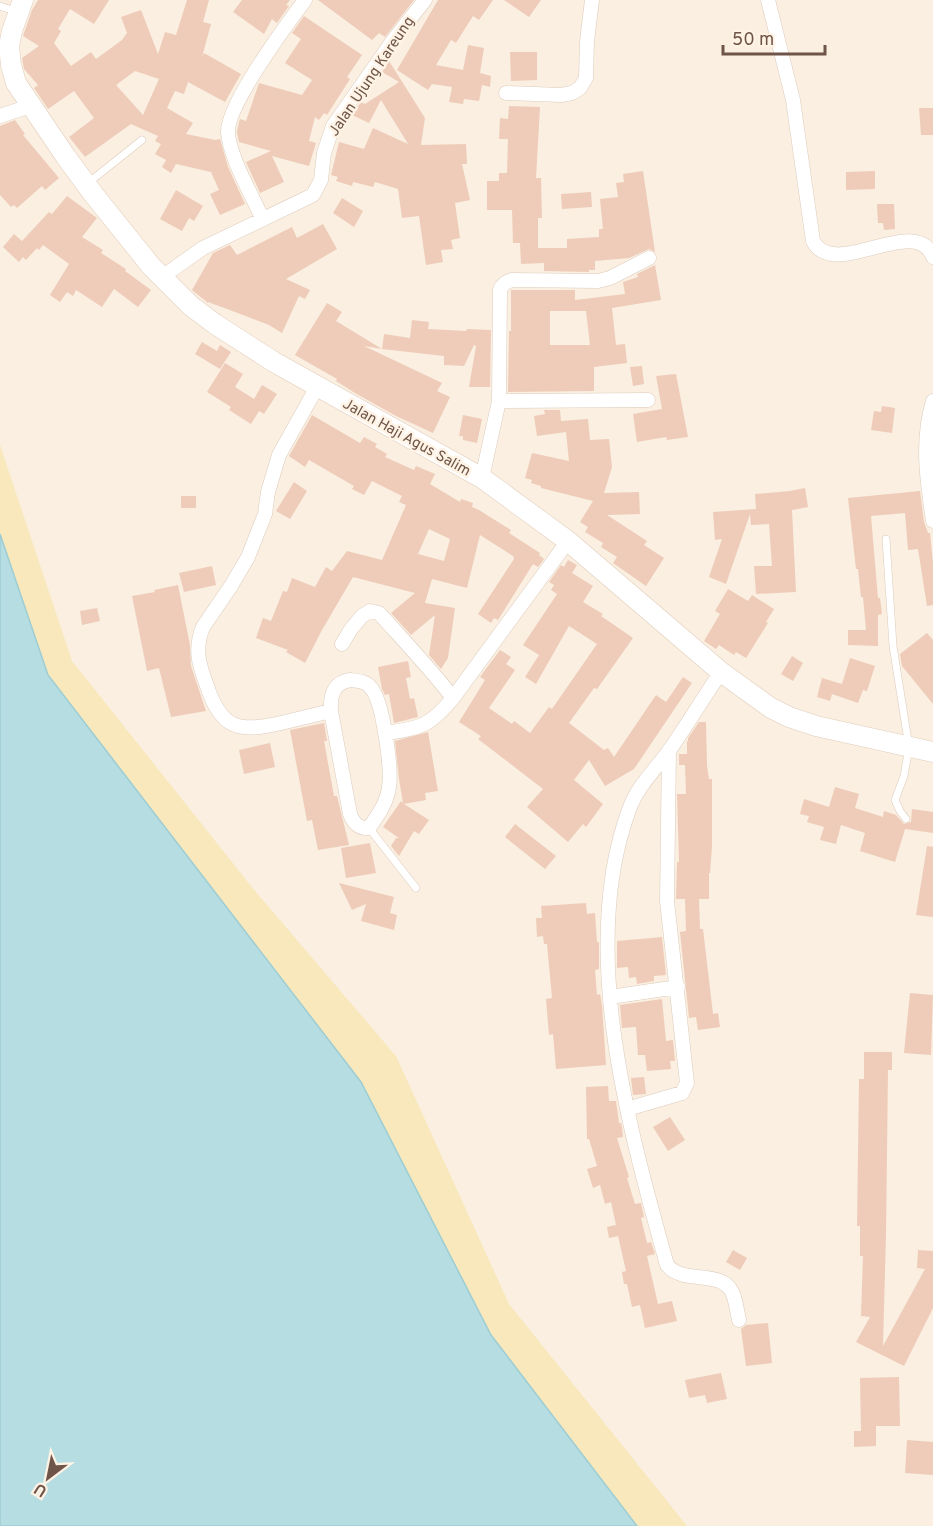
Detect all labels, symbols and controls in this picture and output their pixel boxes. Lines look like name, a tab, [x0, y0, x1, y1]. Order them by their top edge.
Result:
street label: Jalan Ujung Kareung	[325, 13, 419, 140]
scale bar	[723, 18, 825, 56]
text: 50 m	[732, 29, 774, 52]
street label: Jalan Haji Agus Salim	[339, 395, 474, 481]
north arrow	[18, 1448, 78, 1508]
text: U	[31, 1478, 51, 1501]

